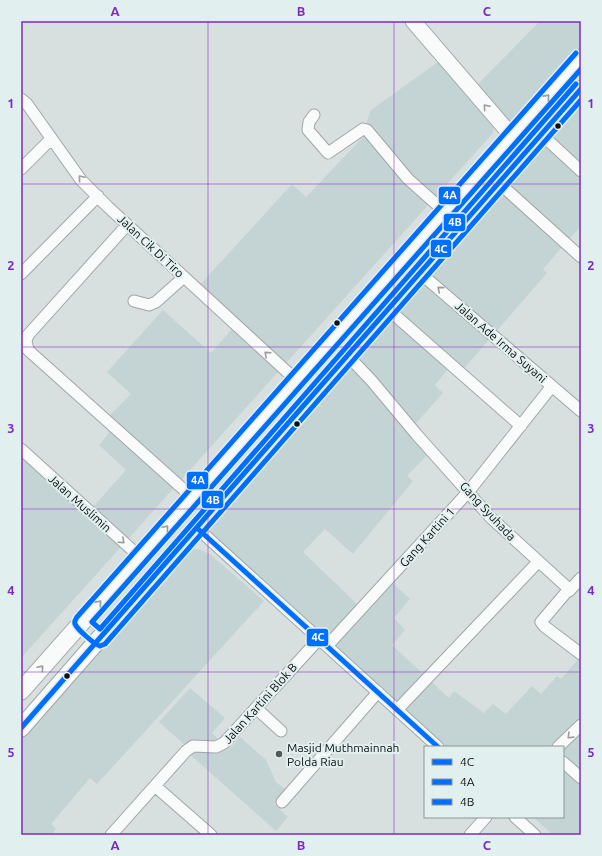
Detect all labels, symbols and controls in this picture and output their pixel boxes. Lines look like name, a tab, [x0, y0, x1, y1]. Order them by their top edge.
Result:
text: A	[110, 4, 120, 18]
text: B	[297, 4, 306, 18]
text: C	[483, 4, 492, 18]
one-way arrow	[542, 94, 549, 101]
text: 1	[7, 96, 15, 110]
text: 1	[587, 96, 595, 110]
one-way arrow	[484, 104, 491, 111]
unlabelled marker	[553, 121, 563, 131]
one-way arrow	[78, 176, 85, 183]
line badge: 4A	[438, 186, 461, 205]
text: 4A	[443, 189, 457, 201]
street label: Jalan Cik Di Tiro	[115, 212, 187, 280]
line badge: 4B	[443, 213, 466, 232]
text: 4B	[448, 216, 462, 228]
line badge: 4C	[430, 239, 452, 258]
text: 4C	[434, 243, 448, 255]
text: 2	[7, 258, 15, 272]
text: 2	[587, 258, 595, 272]
one-way arrow	[437, 287, 444, 294]
street label: Jalan Ade Irma Suyani	[453, 299, 549, 385]
unlabelled marker	[332, 318, 342, 328]
one-way arrow	[264, 351, 272, 358]
unlabelled marker	[292, 419, 302, 429]
text: 3	[7, 421, 15, 435]
text: 3	[587, 421, 595, 435]
line badge: 4A	[186, 471, 209, 490]
street label: Jalan Muslimin	[46, 472, 114, 534]
text: 4A	[191, 474, 205, 486]
street label: Gang Syuhada	[457, 479, 519, 543]
line badge: 4B	[201, 490, 224, 509]
text: 4B	[206, 494, 220, 506]
street label: Gang Kartini 1	[397, 505, 457, 569]
one-way arrow	[161, 525, 168, 532]
one-way arrow	[118, 536, 125, 543]
text: 4	[7, 583, 15, 597]
text: 4	[587, 583, 595, 597]
one-way arrow	[95, 600, 102, 607]
line badge: 4C	[306, 628, 329, 647]
text: 4C	[311, 631, 325, 643]
street label: Jalan Kartini Blok B	[221, 660, 299, 746]
one-way arrow	[36, 666, 43, 673]
unlabelled marker	[62, 671, 72, 681]
one-way arrow	[567, 731, 574, 738]
place label: Masjid Muthmainnah Polda Riau	[287, 741, 399, 768]
text: 5	[7, 745, 15, 759]
text: 5	[587, 745, 595, 759]
legend	[424, 746, 564, 818]
marker: Masjid Muthmainnah Polda Riau	[274, 749, 284, 759]
text: 4C	[460, 755, 475, 768]
text: 4A	[460, 775, 475, 788]
text: 4B	[460, 795, 474, 808]
text: A	[110, 838, 120, 852]
text: B	[297, 838, 306, 852]
text: C	[483, 838, 492, 852]

